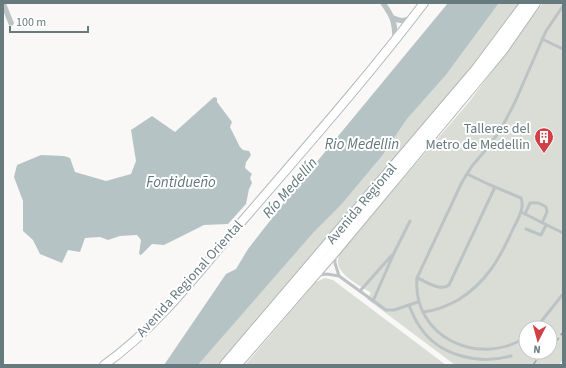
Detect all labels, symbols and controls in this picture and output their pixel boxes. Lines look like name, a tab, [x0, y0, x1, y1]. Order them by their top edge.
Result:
scale bar	[10, 8, 88, 34]
text: 100 m	[16, 14, 46, 31]
place label: Talleres del Metro de Medellin	[426, 119, 530, 155]
building icon: Talleres del Metro de Medellin	[533, 126, 555, 154]
water label: Rio Medellin	[325, 134, 399, 155]
water label: Río Medellín	[258, 153, 322, 223]
street label: Avenida Regional	[322, 159, 402, 249]
water label: Fontidueño	[146, 172, 216, 193]
street label: Avenida Regional Oriental	[132, 216, 248, 342]
north arrow	[518, 320, 558, 360]
text: N	[533, 342, 541, 357]

